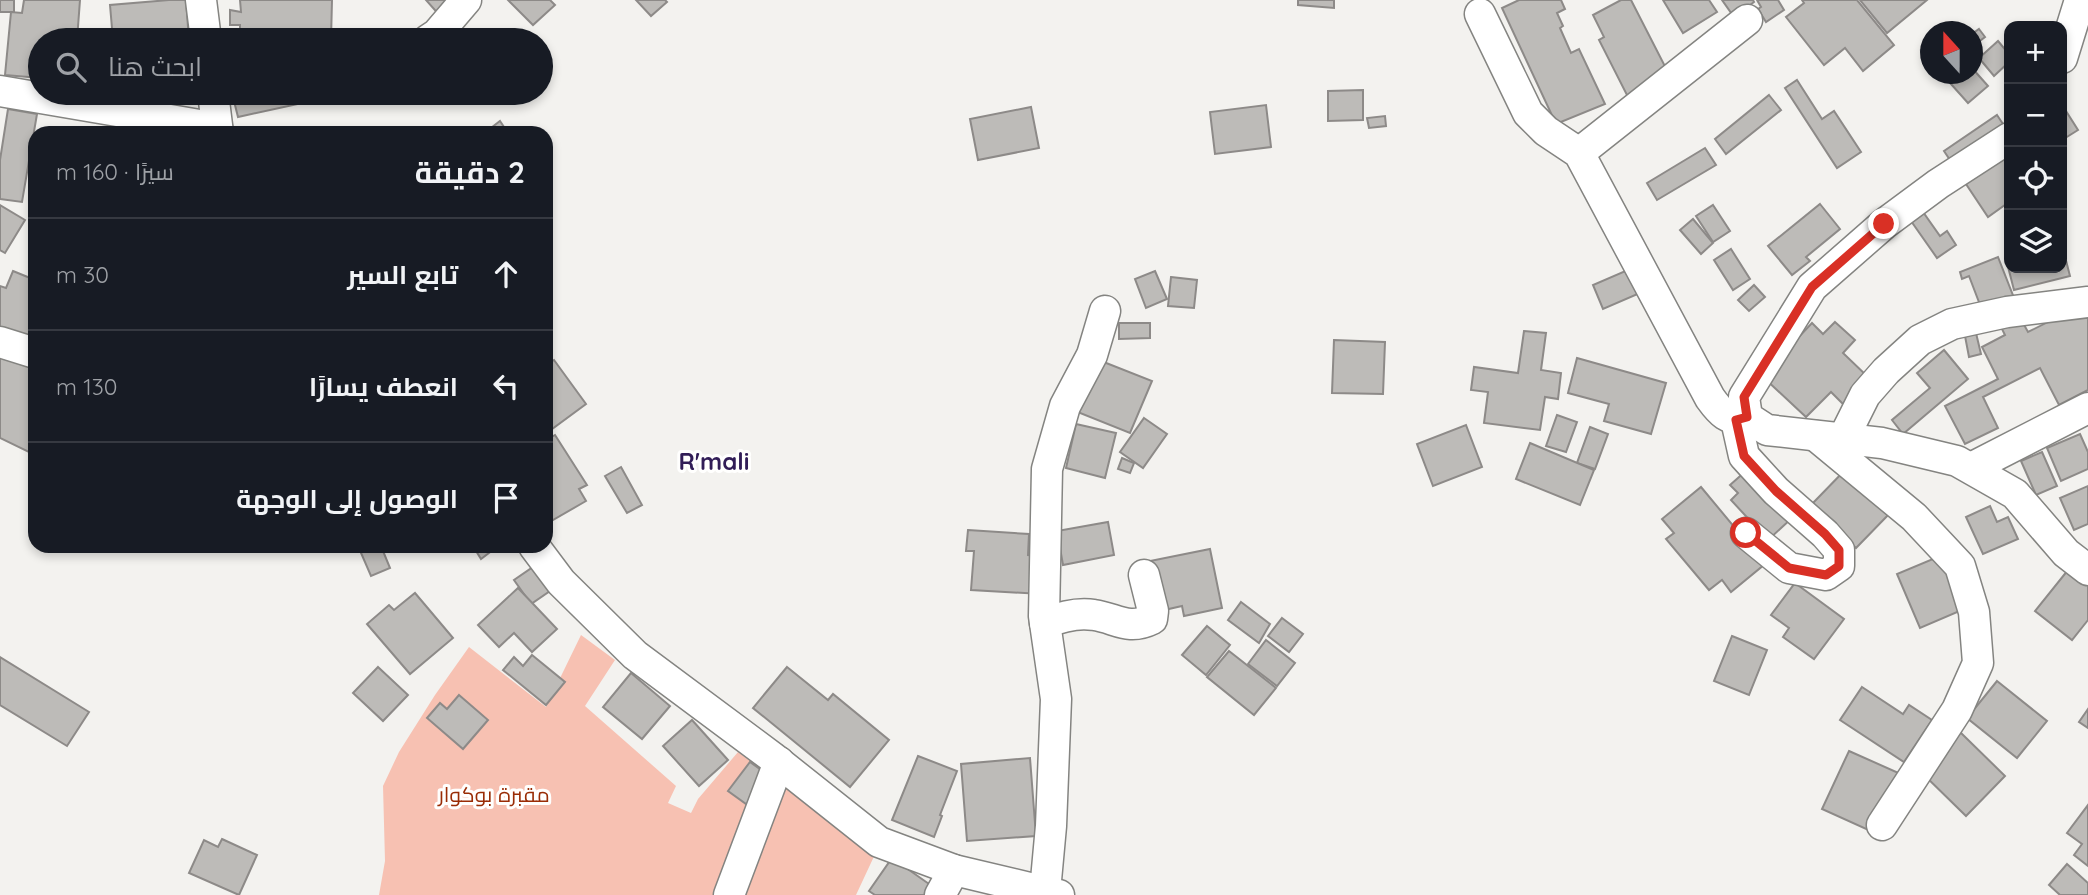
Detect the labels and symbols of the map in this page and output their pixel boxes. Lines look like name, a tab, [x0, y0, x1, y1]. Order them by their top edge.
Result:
north arrow	[1920, 21, 1983, 84]
route end	[1868, 208, 1899, 239]
district label: R'mali	[679, 446, 749, 476]
route start	[1730, 517, 1761, 548]
park label: مقبرة بوكوار	[437, 781, 550, 807]

